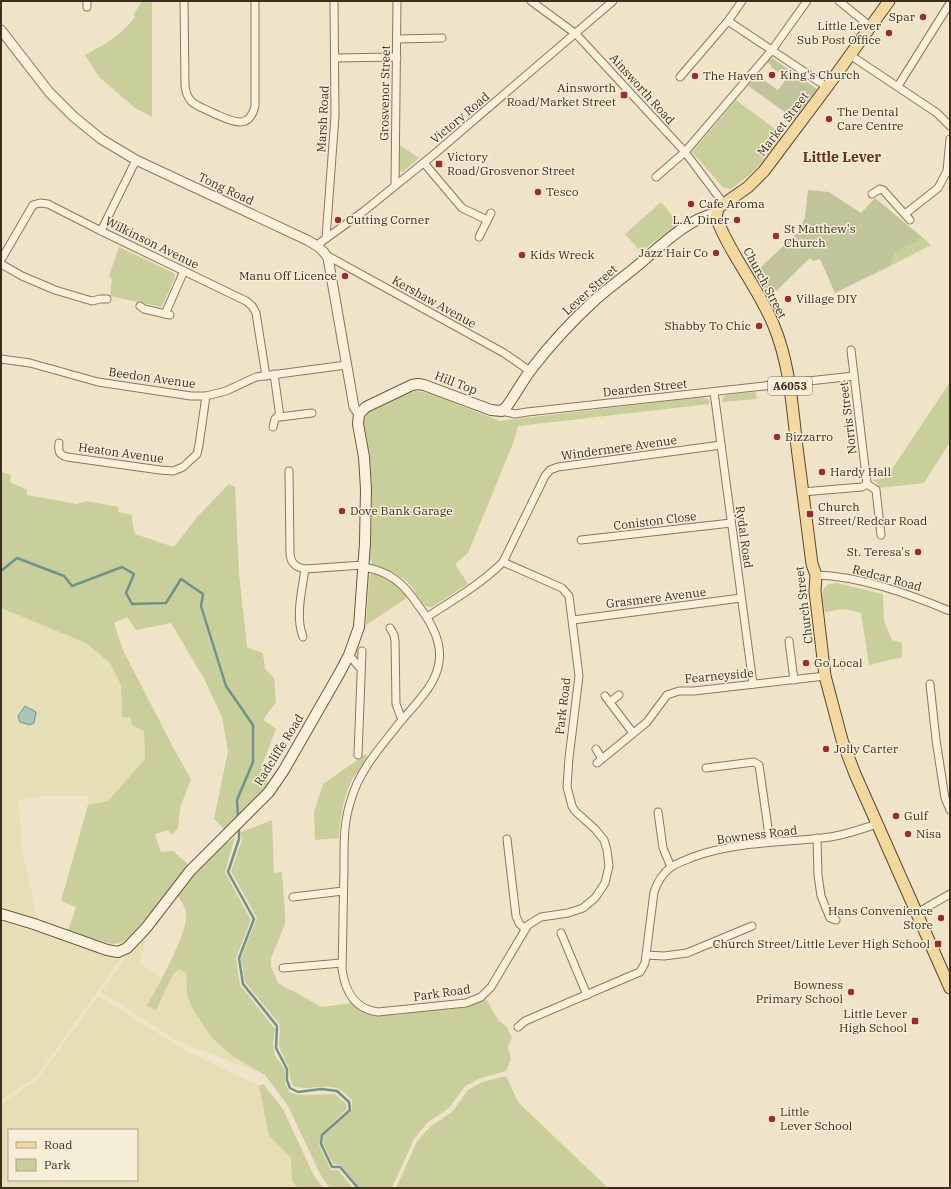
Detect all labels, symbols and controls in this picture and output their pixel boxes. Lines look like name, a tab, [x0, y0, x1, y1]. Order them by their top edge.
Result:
place label: Spar	[889, 9, 916, 24]
marker: Spar	[918, 12, 928, 22]
place label: Little Lever Sub Post Office	[797, 18, 882, 47]
marker: Little Lever Sub Post Office	[884, 28, 894, 38]
street label: Grosvenor Street	[376, 45, 393, 141]
street label: Ainsworth Road	[607, 50, 678, 127]
place label: King's Church	[780, 67, 860, 82]
place label: The Haven	[703, 68, 764, 83]
marker: King's Church	[767, 70, 777, 80]
marker: The Haven	[690, 71, 700, 81]
place label: Ainsworth Road/Market Street	[507, 80, 617, 109]
street label: Marsh Road	[313, 85, 332, 153]
street label: Victory Road	[427, 89, 492, 147]
street label: Market Street	[754, 89, 812, 159]
marker: Ainsworth Road/Market Street	[619, 90, 629, 100]
place label: The Dental Care Centre	[837, 104, 904, 133]
marker: The Dental Care Centre	[824, 114, 834, 124]
district label: Little Lever	[803, 148, 881, 166]
place label: Victory Road/Grosvenor Street	[447, 149, 575, 178]
marker: Victory Road/Grosvenor Street	[434, 159, 444, 169]
street label: Tong Road	[196, 169, 256, 208]
place label: Tesco	[546, 184, 579, 199]
marker: Tesco	[533, 187, 543, 197]
place label: Cafe Aroma	[699, 196, 765, 211]
marker: Cafe Aroma	[686, 199, 696, 209]
place label: Cutting Corner	[346, 212, 430, 227]
place label: L.A. Diner	[672, 212, 730, 227]
street label: Wilkinson Avenue	[103, 213, 202, 272]
marker: Cutting Corner	[333, 215, 343, 225]
marker: L.A. Diner	[732, 215, 742, 225]
place label: St Matthew's Church	[784, 221, 856, 250]
marker: St Matthew's Church	[771, 231, 781, 241]
place label: Jazz Hair Co	[639, 245, 708, 260]
street label: Church Street	[740, 245, 790, 321]
place label: Kids Wreck	[530, 247, 594, 262]
marker: Jazz Hair Co	[711, 248, 721, 258]
marker: Kids Wreck	[517, 250, 527, 260]
street label: Lever Street	[559, 261, 620, 318]
place label: Manu Off Licence	[239, 268, 337, 283]
marker: Manu Off Licence	[340, 271, 350, 281]
street label: Kershaw Avenue	[389, 272, 479, 331]
place label: Village DIY	[796, 291, 857, 306]
marker: Village DIY	[783, 294, 793, 304]
place label: Shabby To Chic	[664, 318, 751, 333]
marker: Shabby To Chic	[754, 321, 764, 331]
street label: Beedon Avenue	[108, 364, 197, 391]
street label: Hill Top	[433, 368, 480, 398]
street label: Dearden Street	[602, 376, 688, 399]
road number: A6053	[768, 377, 812, 395]
street label: Norris Street	[836, 381, 859, 455]
place label: Bizzarro	[785, 429, 833, 444]
street label: Windermere Avenue	[560, 432, 678, 463]
marker: Bizzarro	[772, 432, 782, 442]
street label: Heaton Avenue	[77, 439, 165, 466]
place label: Hardy Hall	[830, 464, 891, 479]
marker: Hardy Hall	[817, 467, 827, 477]
place label: Church Street/Redcar Road	[818, 499, 927, 528]
place label: Dove Bank Garage	[350, 503, 453, 518]
street label: Rydal Road	[733, 505, 756, 569]
marker: Dove Bank Garage	[337, 506, 347, 516]
street label: Coniston Close	[613, 508, 697, 533]
marker: Church Street/Redcar Road	[805, 509, 815, 519]
place label: St. Teresa's	[847, 544, 910, 559]
marker: St. Teresa's	[913, 547, 923, 557]
street label: Redcar Road	[851, 561, 923, 594]
street label: Church Street	[791, 565, 816, 645]
street label: Grasmere Avenue	[605, 584, 707, 611]
place label: Go Local	[814, 655, 863, 670]
marker: Go Local	[801, 658, 811, 668]
street label: Fearneyside	[684, 665, 754, 686]
street label: Park Road	[552, 676, 573, 735]
street label: Radcliffe Road	[251, 711, 307, 788]
place label: Jolly Carter	[834, 741, 899, 756]
marker: Jolly Carter	[821, 744, 831, 754]
place label: Gulf	[904, 808, 929, 823]
marker: Gulf	[891, 811, 901, 821]
street label: Bowness Road	[716, 822, 798, 847]
place label: Nisa	[916, 826, 942, 841]
marker: Nisa	[903, 829, 913, 839]
place label: Hans Convenience Store	[828, 903, 933, 932]
marker: Hans Convenience Store	[936, 913, 946, 923]
place label: Church Street/Little Lever High School	[713, 936, 930, 951]
marker: Church Street/Little Lever High School	[933, 939, 943, 949]
place label: Bowness Primary School	[756, 977, 843, 1006]
street label: Park Road	[412, 981, 471, 1004]
marker: Bowness Primary School	[846, 987, 856, 997]
place label: Little Lever High School	[839, 1006, 908, 1035]
marker: Little Lever High School	[910, 1016, 920, 1026]
place label: Little Lever School	[780, 1104, 853, 1133]
marker: Little Lever School	[767, 1114, 777, 1124]
legend	[8, 1129, 138, 1181]
text: Road	[44, 1137, 73, 1152]
text: Park	[44, 1157, 70, 1172]

